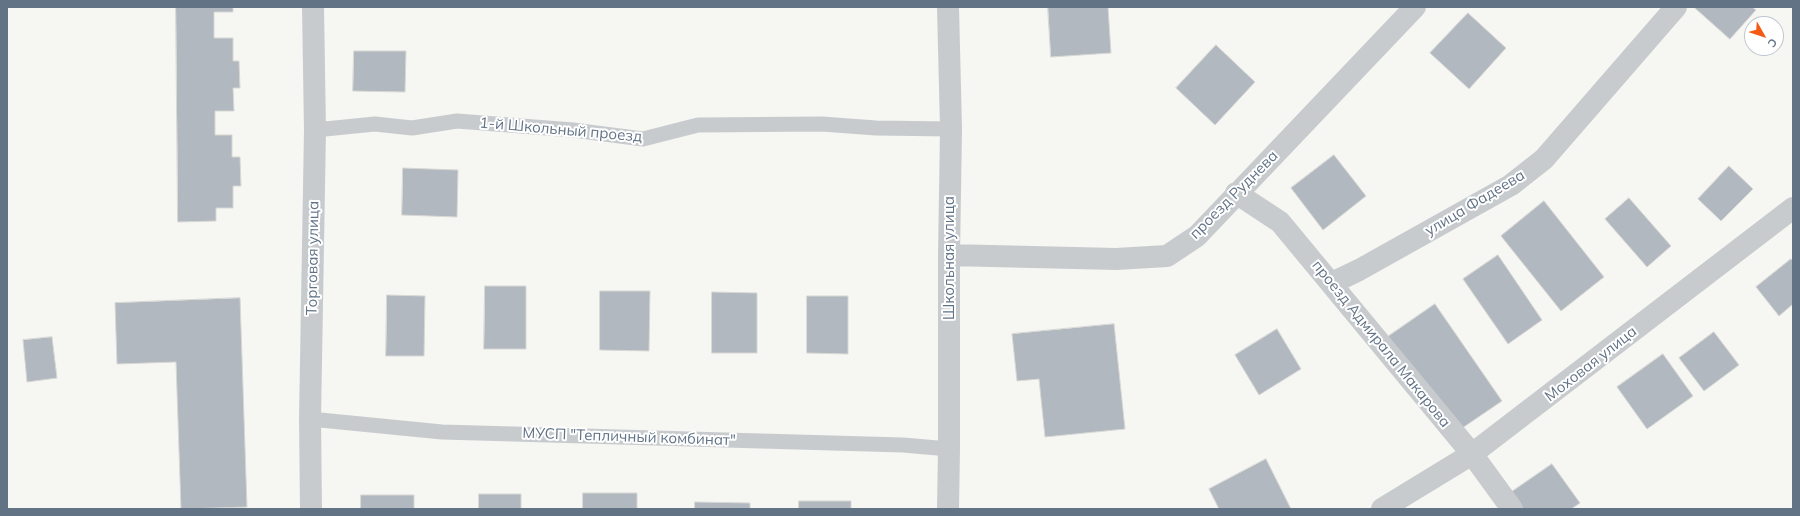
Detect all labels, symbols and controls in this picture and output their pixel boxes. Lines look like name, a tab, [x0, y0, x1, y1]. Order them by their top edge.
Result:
north arrow	[1744, 16, 1784, 56]
text: С	[1765, 36, 1780, 50]
street label: 1-й Школьный проезд	[479, 114, 643, 146]
street label: проезд Руднева	[1186, 147, 1282, 243]
street label: улица Фадеева	[1422, 166, 1528, 240]
street label: Школьная улица	[940, 196, 958, 320]
street label: Торговая улица	[303, 201, 323, 315]
street label: проезд Адмирала Макарова	[1308, 257, 1454, 431]
street label: Моховая улица	[1542, 323, 1640, 405]
street label: МУСП "Тепличный комбинат"	[522, 424, 736, 450]

